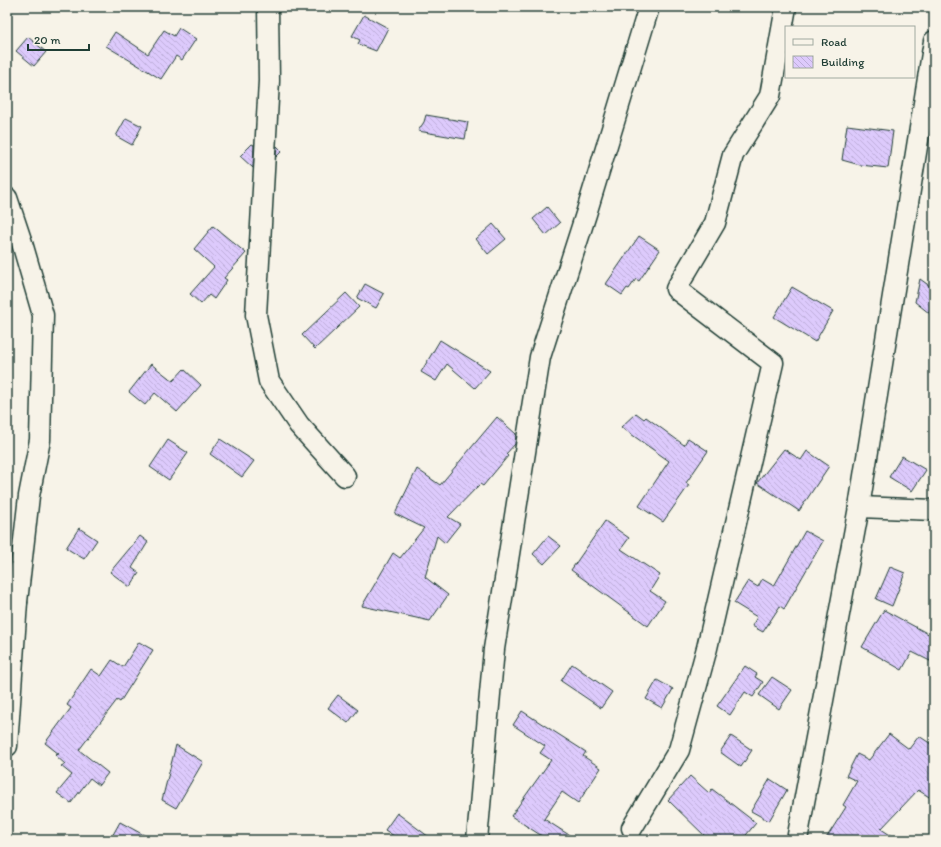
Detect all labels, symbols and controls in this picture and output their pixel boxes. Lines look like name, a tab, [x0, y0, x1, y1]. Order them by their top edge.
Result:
scale bar	[28, 26, 89, 52]
legend	[785, 26, 915, 78]
text: 20 m	[34, 33, 61, 47]
text: Road	[821, 35, 847, 49]
text: Building	[821, 55, 865, 69]

